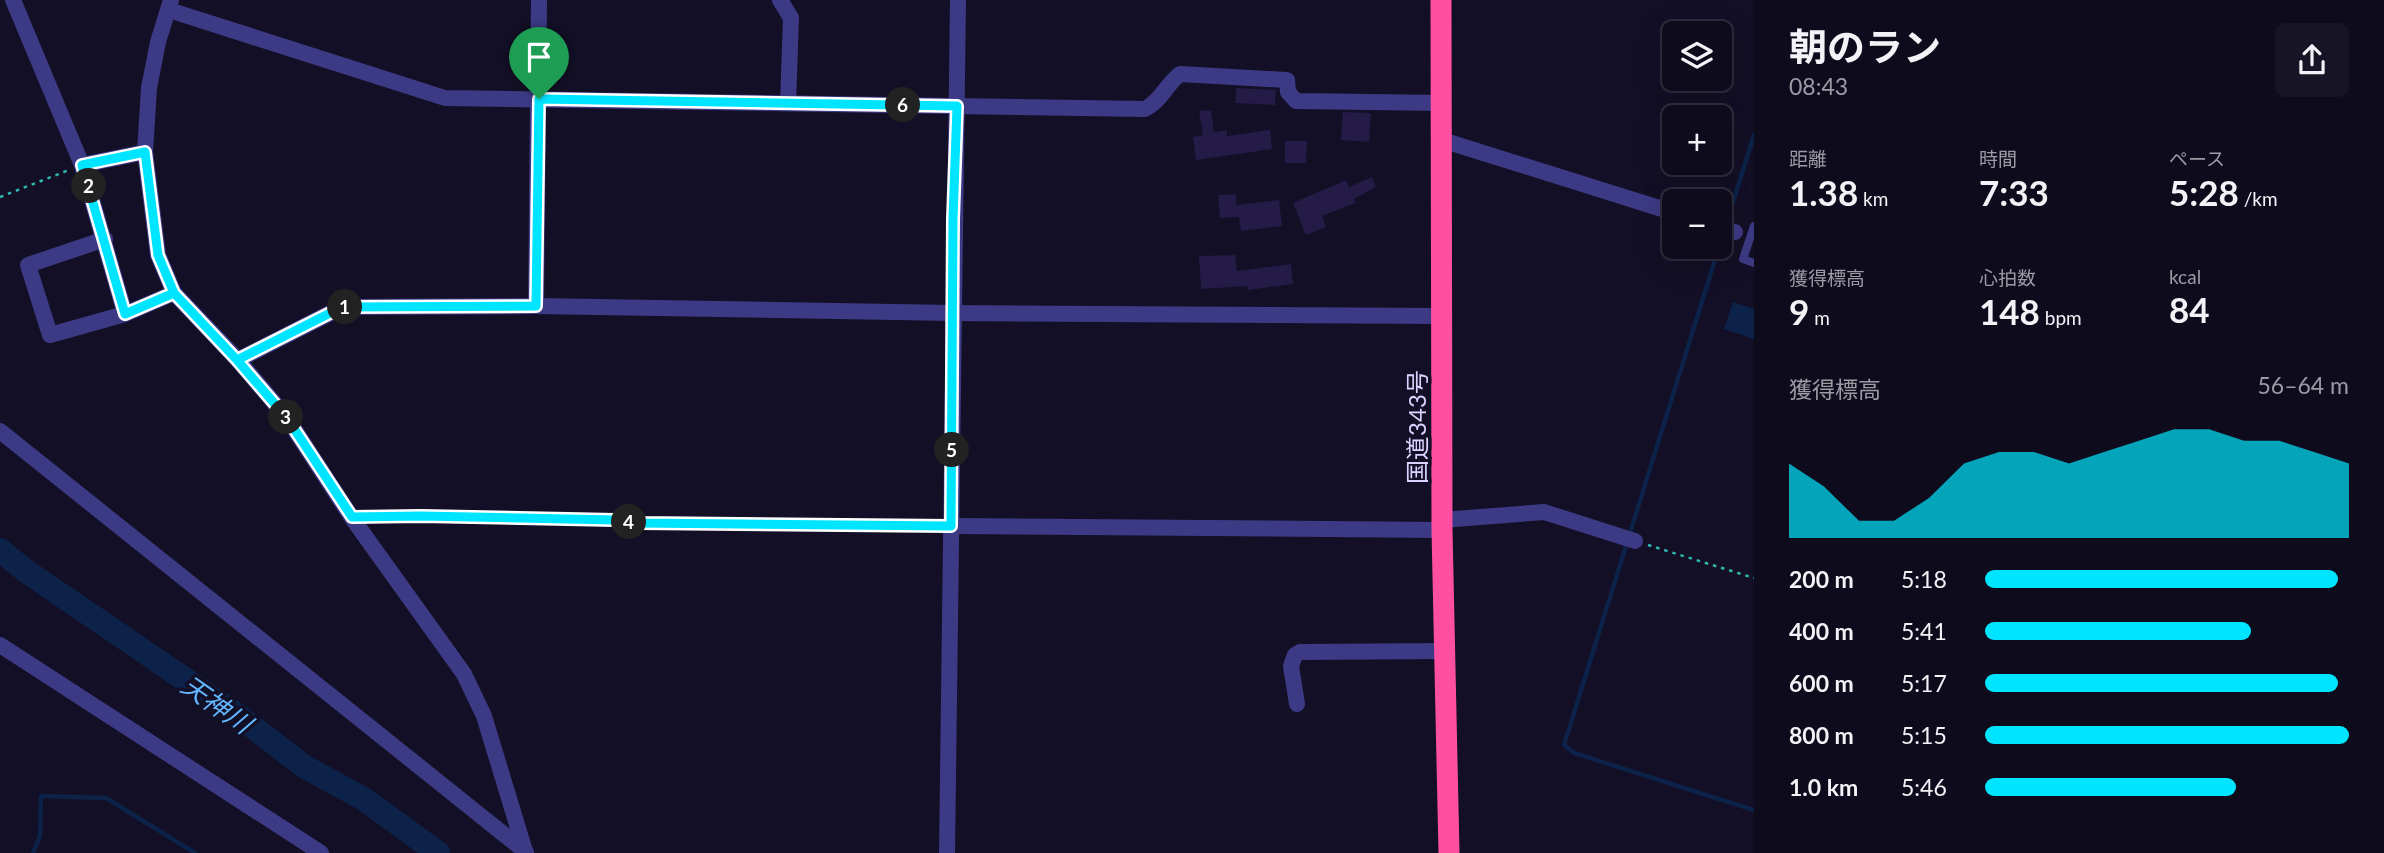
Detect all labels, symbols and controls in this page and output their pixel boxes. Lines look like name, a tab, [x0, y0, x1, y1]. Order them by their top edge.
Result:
map controls	[1662, 21, 1732, 259]
button: layers	[1662, 21, 1732, 91]
text: 朝のラン	[1789, 23, 1941, 69]
button: share	[2275, 23, 2349, 97]
pin	[509, 27, 569, 99]
icon: arrive	[520, 38, 558, 76]
text: 08:43	[1789, 72, 1848, 100]
pin: 6	[886, 88, 920, 122]
text: 6	[897, 93, 908, 116]
button: +	[1662, 105, 1732, 175]
text: 距離	[1789, 147, 1827, 170]
text: 時間	[1979, 147, 2017, 170]
text: ペース	[2169, 147, 2225, 170]
pin: 2	[72, 168, 106, 204]
text: 1.38	[1789, 171, 1858, 213]
text: 7:33	[1979, 171, 2049, 213]
text: 5:28	[2169, 171, 2239, 213]
text: 2	[83, 174, 94, 197]
text: km	[1858, 187, 1888, 210]
text: /km	[2239, 187, 2278, 210]
button: −	[1662, 189, 1732, 259]
text: kcal	[2169, 265, 2201, 288]
text: 獲得標高	[1789, 266, 1865, 289]
text: 心拍数	[1979, 266, 2036, 289]
text: 84	[2169, 288, 2210, 330]
pin: 1	[328, 290, 362, 324]
text: 9	[1789, 290, 1809, 332]
text: 148	[1979, 290, 2040, 332]
text: 1	[339, 295, 350, 318]
text: m	[1809, 306, 1830, 329]
text: bpm	[2040, 306, 2082, 329]
street label: 国道343号	[1402, 370, 1431, 484]
text: 56–64 m	[2257, 371, 2349, 399]
text: 獲得標高	[1789, 375, 1881, 403]
pin: 3	[268, 400, 304, 434]
text: 3	[280, 405, 291, 428]
pin: 5	[934, 433, 970, 468]
text: 5	[946, 438, 957, 461]
pin: 4	[612, 504, 646, 540]
text: 4	[623, 510, 634, 533]
text: 200 m	[1789, 565, 1854, 593]
text: 5:18	[1901, 565, 1947, 593]
text: 400 m	[1789, 617, 1854, 645]
text: 5:41	[1901, 617, 1947, 645]
water label: 天神川	[176, 669, 261, 741]
text: 600 m	[1789, 669, 1854, 697]
text: 5:17	[1901, 669, 1947, 697]
text: 800 m	[1789, 721, 1854, 749]
text: 5:15	[1901, 721, 1947, 749]
text: 1.0 km	[1789, 773, 1858, 801]
text: 5:46	[1901, 773, 1947, 801]

